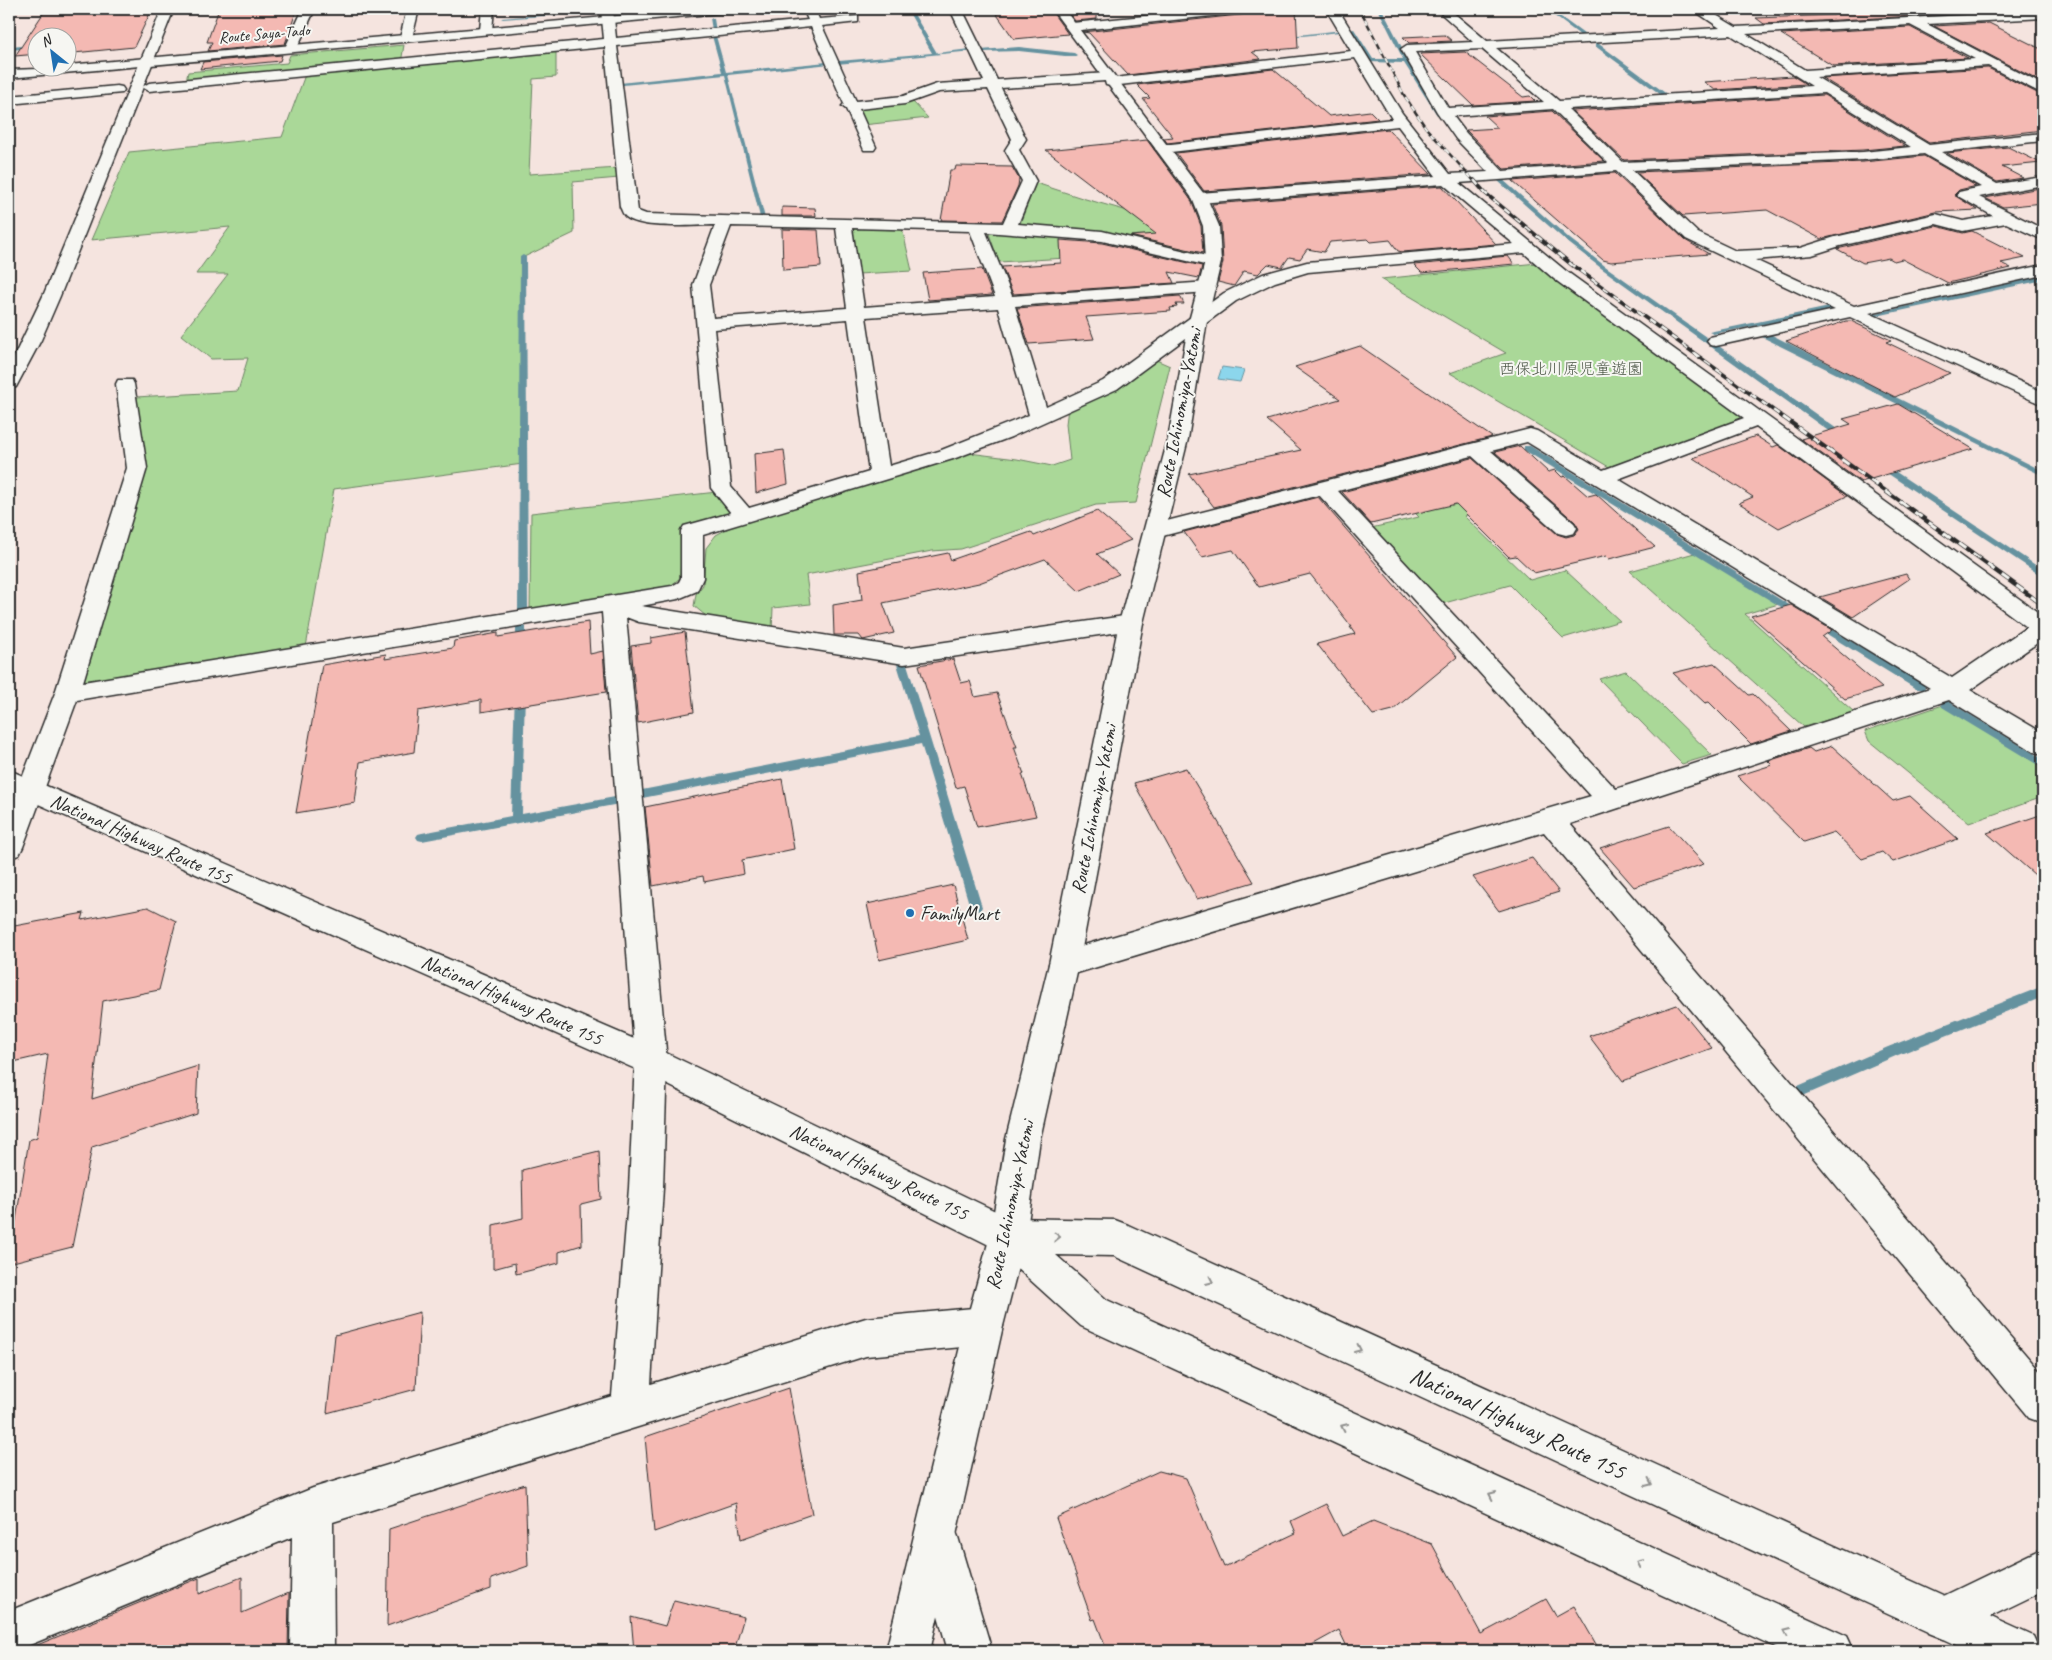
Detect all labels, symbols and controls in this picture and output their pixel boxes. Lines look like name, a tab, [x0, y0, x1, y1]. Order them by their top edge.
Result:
street label: Route Saya-Tado	[218, 20, 313, 48]
north arrow	[28, 28, 78, 78]
text: N	[38, 30, 56, 51]
street label: Route Ichinomiya-Yatomi	[1150, 324, 1208, 500]
park label: 西保北川原児童遊園	[1499, 359, 1643, 379]
street label: Route Ichinomiya-Yatomi	[1065, 720, 1123, 896]
street label: National Highway Route 155	[47, 788, 236, 891]
place label: FamilyMart	[920, 901, 1001, 926]
marker: FamilyMart	[904, 907, 916, 919]
street label: National Highway Route 155	[418, 949, 607, 1052]
street label: Route Ichinomiya-Yatomi	[980, 1116, 1041, 1292]
street label: National Highway Route 155	[786, 1118, 973, 1227]
one-way arrow	[1053, 1231, 1061, 1242]
one-way arrow	[1205, 1275, 1214, 1286]
one-way arrow	[1353, 1343, 1362, 1354]
street label: National Highway Route 155	[1405, 1360, 1632, 1487]
one-way arrow	[1340, 1423, 1349, 1434]
one-way arrow	[1644, 1476, 1653, 1487]
one-way arrow	[1488, 1491, 1497, 1502]
one-way arrow	[1636, 1559, 1645, 1569]
one-way arrow	[1783, 1627, 1792, 1637]

